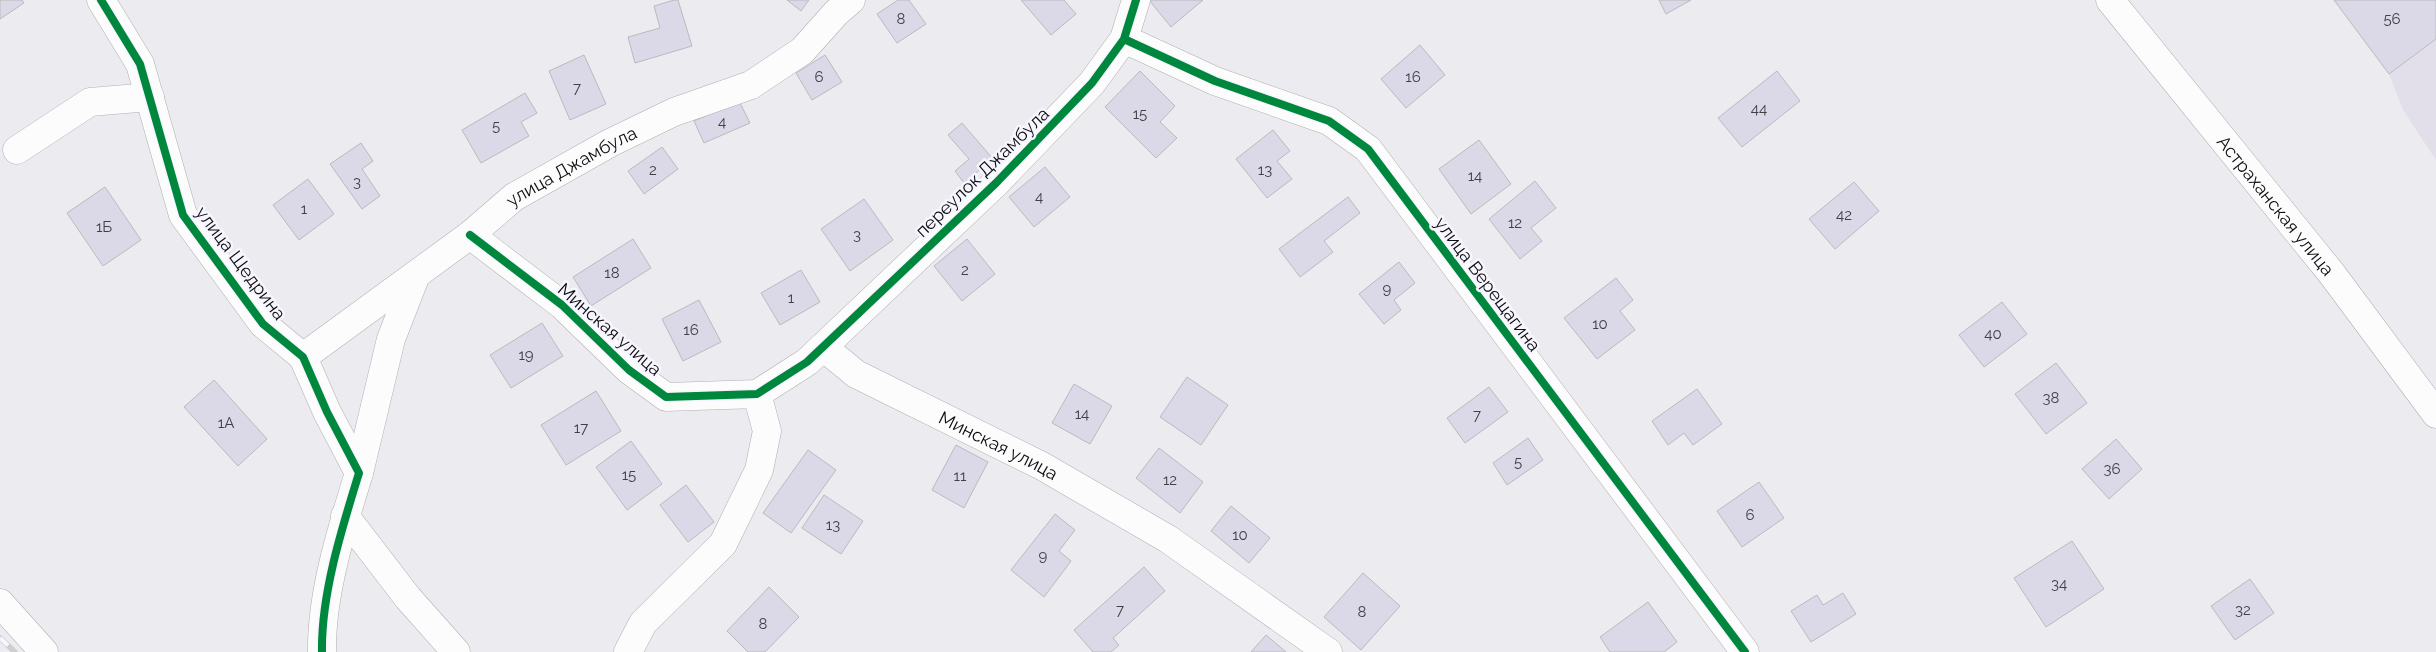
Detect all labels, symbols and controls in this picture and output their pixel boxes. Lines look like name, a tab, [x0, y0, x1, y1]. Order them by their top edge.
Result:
house number: 8	[897, 10, 906, 28]
house number: 56	[2383, 10, 2401, 28]
house number: 6	[814, 68, 824, 86]
house number: 16	[1405, 68, 1421, 86]
house number: 7	[573, 79, 581, 97]
house number: 44	[1751, 100, 1767, 118]
street label: переулок Джамбула	[911, 103, 1053, 241]
house number: 15	[1133, 105, 1147, 123]
house number: 4	[718, 113, 726, 131]
house number: 5	[492, 117, 500, 135]
street label: улица Джамбула	[501, 121, 640, 210]
street label: Астраханская улица	[2213, 131, 2339, 279]
house number: 2	[649, 161, 657, 179]
house number: 13	[1258, 161, 1272, 179]
house number: 14	[1468, 167, 1482, 185]
house number: 3	[353, 173, 361, 191]
house number: 4	[1035, 188, 1043, 206]
house number: 1	[301, 200, 308, 218]
street label: улица Щедрина	[192, 202, 290, 324]
house number: 42	[1836, 206, 1852, 224]
street label: улица Верещагина	[1431, 213, 1545, 355]
house number: 12	[1508, 214, 1522, 232]
house number: 1Б	[96, 218, 112, 236]
house number: 3	[853, 226, 861, 244]
house number: 2	[961, 261, 969, 279]
house number: 18	[604, 264, 620, 282]
street label: Минская улица	[554, 278, 666, 380]
house number: 9	[1383, 280, 1392, 298]
house number: 1	[788, 289, 795, 307]
house number: 10	[1592, 315, 1608, 333]
house number: 16	[683, 321, 699, 339]
house number: 40	[1984, 325, 2002, 343]
house number: 19	[518, 346, 534, 364]
house number: 38	[2043, 389, 2060, 407]
house number: 14	[1075, 405, 1089, 423]
street label: Минская улица	[936, 406, 1062, 484]
house number: 7	[1473, 406, 1481, 424]
house number: 1А	[218, 414, 234, 432]
house number: 17	[574, 419, 588, 437]
house number: 5	[1514, 453, 1522, 471]
house number: 36	[2103, 460, 2121, 478]
house number: 15	[622, 466, 636, 484]
house number: 11	[954, 467, 967, 485]
house number: 12	[1163, 471, 1177, 489]
house number: 6	[1745, 506, 1755, 524]
house number: 13	[826, 516, 840, 534]
house number: 10	[1232, 526, 1248, 544]
house number: 9	[1039, 547, 1048, 565]
house number: 34	[2051, 575, 2067, 593]
house number: 7	[1116, 601, 1124, 619]
house number: 32	[2235, 601, 2251, 619]
house number: 8	[1358, 603, 1367, 621]
house number: 8	[759, 615, 768, 633]

